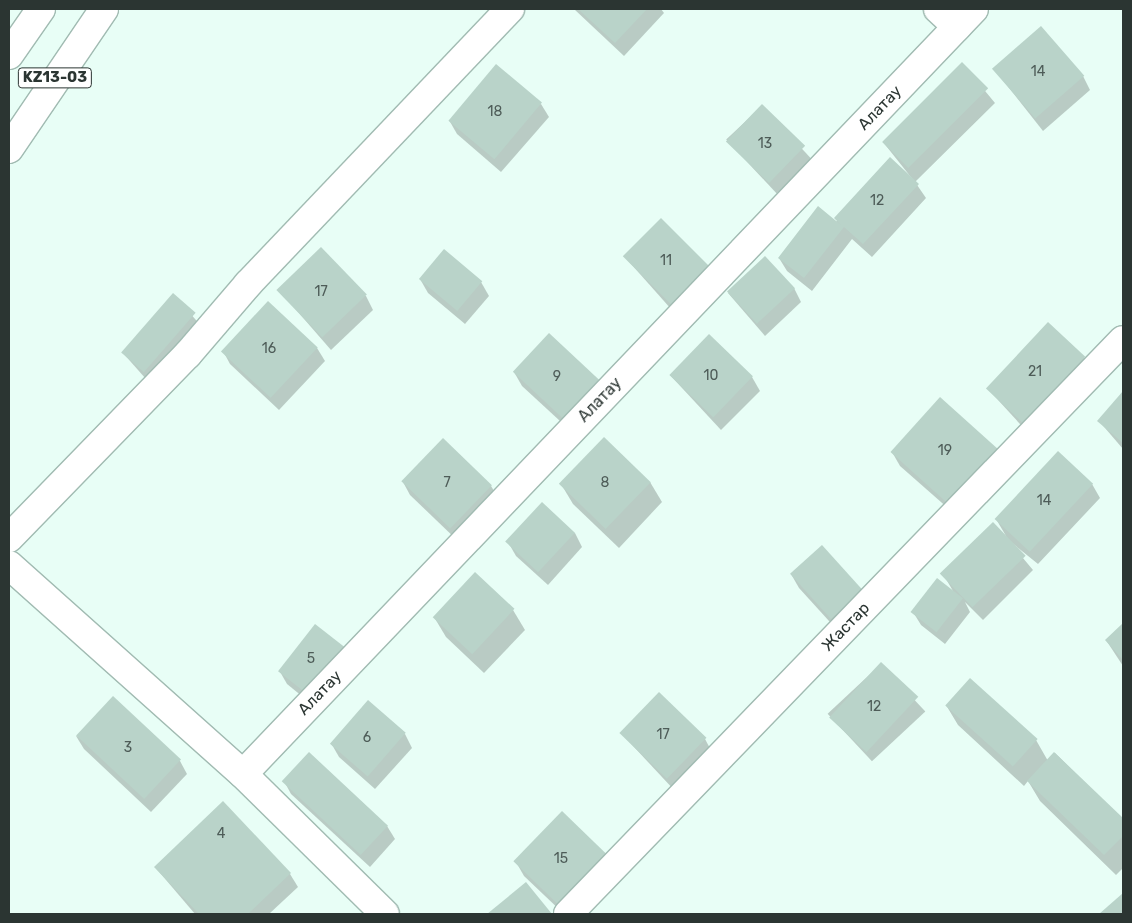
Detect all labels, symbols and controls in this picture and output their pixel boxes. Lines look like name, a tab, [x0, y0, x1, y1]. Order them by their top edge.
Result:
house number: 14	[1031, 64, 1045, 80]
road number: KZ13-03	[18, 66, 92, 90]
street label: Алатау	[854, 82, 906, 134]
house number: 18	[488, 104, 502, 120]
house number: 13	[758, 136, 772, 152]
house number: 12	[870, 193, 884, 209]
house number: 11	[660, 253, 672, 269]
house number: 17	[314, 284, 328, 300]
house number: 16	[262, 341, 276, 357]
house number: 21	[1028, 364, 1042, 380]
house number: 10	[704, 368, 718, 384]
house number: 9	[553, 369, 561, 385]
street label: Алатау	[574, 374, 626, 426]
house number: 19	[938, 443, 952, 459]
house number: 7	[443, 475, 451, 491]
house number: 8	[601, 475, 609, 491]
house number: 14	[1037, 493, 1051, 509]
street label: Жастар	[818, 599, 874, 655]
house number: 5	[307, 651, 315, 667]
street label: Алатау	[294, 667, 346, 719]
house number: 12	[867, 699, 881, 715]
house number: 17	[656, 727, 670, 743]
house number: 6	[363, 730, 371, 746]
house number: 3	[124, 740, 132, 756]
house number: 4	[217, 826, 225, 842]
house number: 15	[554, 851, 568, 867]

